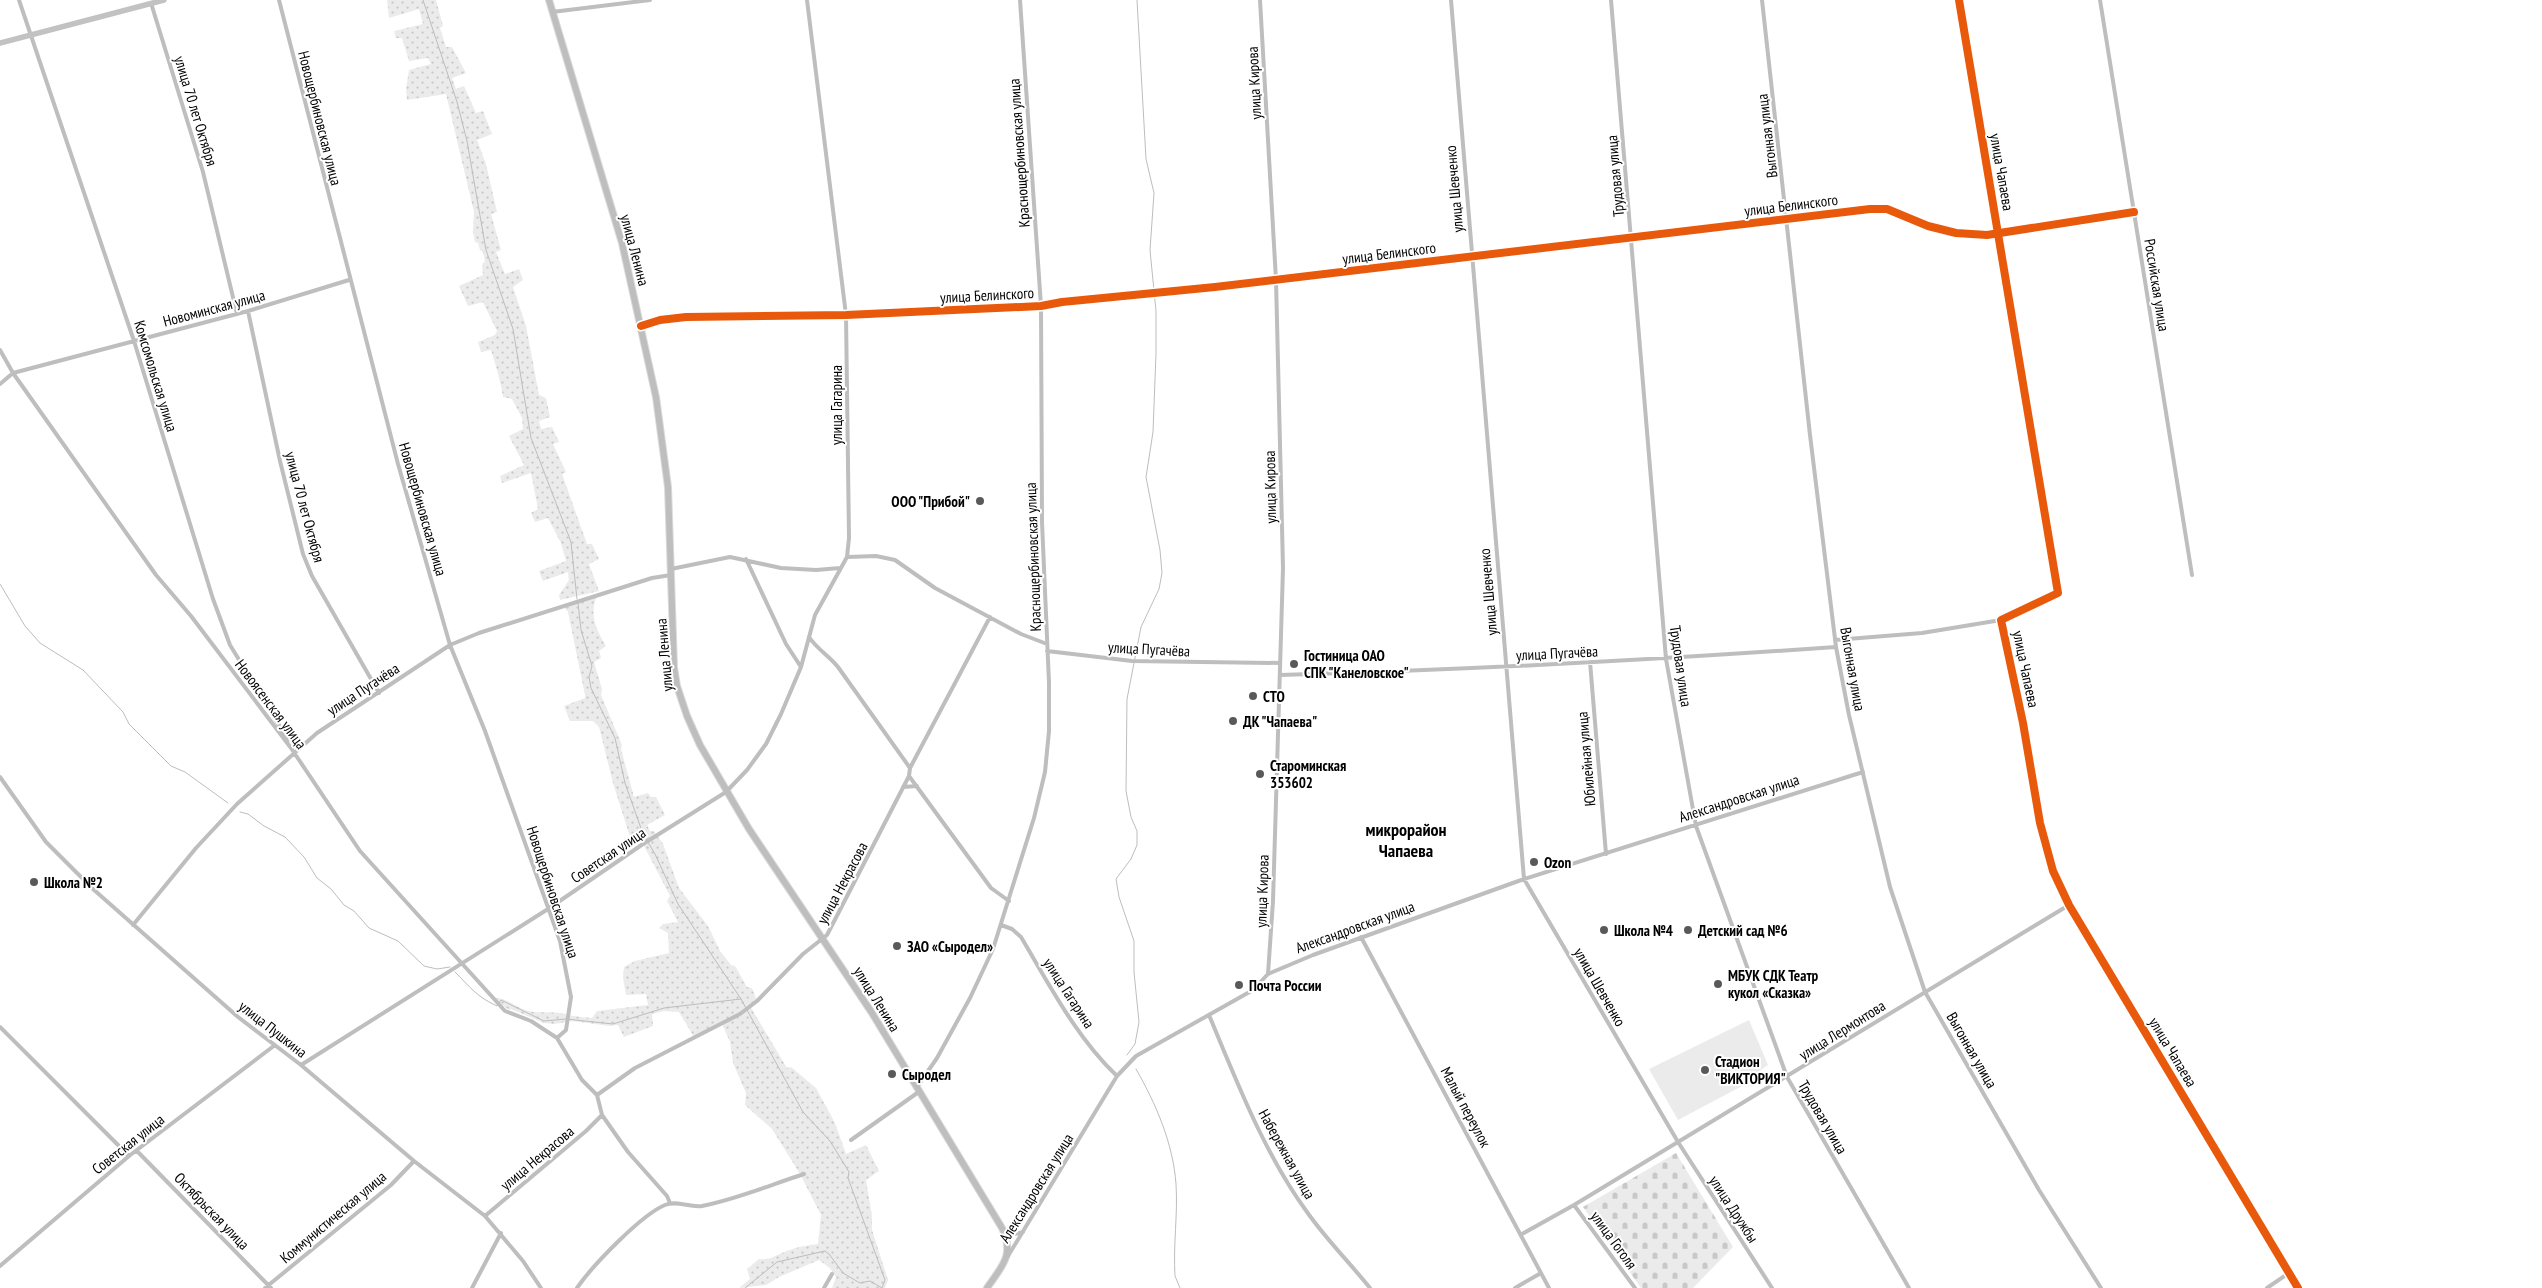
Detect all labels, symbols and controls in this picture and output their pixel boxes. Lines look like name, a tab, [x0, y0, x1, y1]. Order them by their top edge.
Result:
street label: улица Кирова	[1243, 46, 1265, 120]
street label: Новощербиновская улица	[294, 49, 346, 187]
street label: улица 70 лет Октября	[170, 54, 222, 168]
street label: Краснощербиновская улица	[1004, 78, 1034, 228]
street label: Выгонная улица	[1752, 93, 1782, 179]
street label: улица Чапаева	[1986, 132, 2018, 212]
street label: Трудовая улица	[1602, 134, 1628, 218]
street label: улица Шевченко	[1441, 145, 1467, 233]
street label: улица Белинского	[1743, 190, 1839, 220]
street label: улица Ленина	[616, 212, 654, 288]
street label: Российская улица	[2140, 237, 2174, 333]
street label: улица Белинского	[1341, 238, 1437, 268]
street label: улица Белинского	[940, 283, 1034, 307]
street label: Новоминская улица	[161, 285, 267, 331]
street label: Комсомольская улица	[130, 318, 182, 434]
street label: улица Гагарина	[827, 365, 846, 445]
street label: Новощербиновская улица	[395, 440, 451, 578]
street label: улица 70 лет Октября	[281, 449, 329, 565]
street label: улица Кирова	[1260, 450, 1280, 524]
street label: Краснощербиновская улица	[1021, 482, 1045, 632]
place label: ООО "Прибой"	[891, 492, 970, 511]
marker: ООО "Прибой"	[974, 495, 986, 507]
street label: улица Шевченко	[1475, 548, 1501, 636]
street label: улица Ленина	[651, 618, 677, 692]
street label: Трудовая улица	[1666, 624, 1696, 708]
street label: Выгонная улица	[1836, 626, 1870, 712]
street label: улица Чапаева	[2009, 629, 2043, 709]
street label: улица Пугачёва	[1108, 637, 1190, 661]
street label: улица Пугачёва	[1516, 641, 1598, 665]
place label: Гостиница ОАО СПК "Канеловское"	[1304, 646, 1409, 682]
street label: Новоясенская улица	[231, 655, 311, 753]
marker: Гостиница ОАО СПК "Канеловское"	[1288, 658, 1300, 670]
street label: улица Пугачёва	[323, 659, 403, 719]
place label: СТО	[1263, 687, 1285, 706]
marker: СТО	[1247, 690, 1259, 702]
street label: Юбилейная улица	[1572, 711, 1600, 807]
place label: ДК "Чапаева"	[1243, 712, 1317, 731]
marker: ДК "Чапаева"	[1227, 715, 1239, 727]
place label: Староминская 353602	[1270, 756, 1346, 792]
marker: Староминская 353602	[1254, 768, 1266, 780]
street label: Александровская улица	[1676, 770, 1802, 826]
district label: микрорайон Чапаева	[1365, 818, 1447, 862]
street label: Советская улица	[567, 823, 649, 887]
street label: Новощербиновская улица	[523, 824, 583, 960]
street label: улица Некрасова	[812, 839, 872, 927]
place label: Ozon	[1544, 853, 1571, 872]
street label: улица Кирова	[1251, 854, 1273, 928]
marker: Ozon	[1528, 856, 1540, 868]
place label: Школа №2	[44, 873, 103, 892]
marker: Школа №2	[28, 876, 40, 888]
street label: Александровская улица	[1293, 897, 1417, 957]
place label: Школа №4	[1614, 921, 1673, 940]
place label: Детский сад №6	[1698, 921, 1788, 940]
marker: Школа №4	[1598, 924, 1610, 936]
marker: Детский сад №6	[1682, 924, 1694, 936]
place label: ЗАО «Сыродел»	[907, 937, 993, 956]
marker: ЗАО «Сыродел»	[891, 940, 903, 952]
street label: улица Шевченко	[1570, 944, 1630, 1030]
street label: улица Гагарина	[1039, 954, 1099, 1032]
street label: улица Ленина	[850, 963, 904, 1035]
place label: МБУК СДК Театр кукол «Сказка»	[1728, 966, 1819, 1002]
place label: Почта России	[1249, 976, 1322, 995]
marker: МБУК СДК Театр кукол «Сказка»	[1712, 978, 1724, 990]
marker: Почта России	[1233, 979, 1245, 991]
street label: улица Пушкина	[235, 996, 311, 1062]
street label: улица Лермонтова	[1795, 996, 1889, 1064]
street label: Выгонная улица	[1943, 1009, 2001, 1091]
street label: улица Чапаева	[2145, 1014, 2201, 1090]
place label: Стадион "ВИКТОРИЯ"	[1715, 1052, 1786, 1088]
street label: Малый переулок	[1437, 1063, 1495, 1151]
marker: Стадион "ВИКТОРИЯ"	[1699, 1064, 1711, 1076]
place label: Сыродел	[902, 1065, 951, 1084]
marker: Сыродел	[886, 1068, 898, 1080]
street label: Трудовая улица	[1794, 1077, 1852, 1157]
street label: Набережная улица	[1255, 1106, 1319, 1202]
street label: Советская улица	[88, 1110, 168, 1178]
street label: улица Некрасова	[496, 1122, 578, 1194]
street label: Александровская улица	[995, 1130, 1077, 1246]
street label: Коммунистическая улица	[276, 1167, 390, 1267]
street label: Октябрьская улица	[170, 1168, 254, 1254]
street label: улица Дружбы	[1705, 1172, 1763, 1246]
street label: улица Гоголя	[1587, 1207, 1642, 1273]

